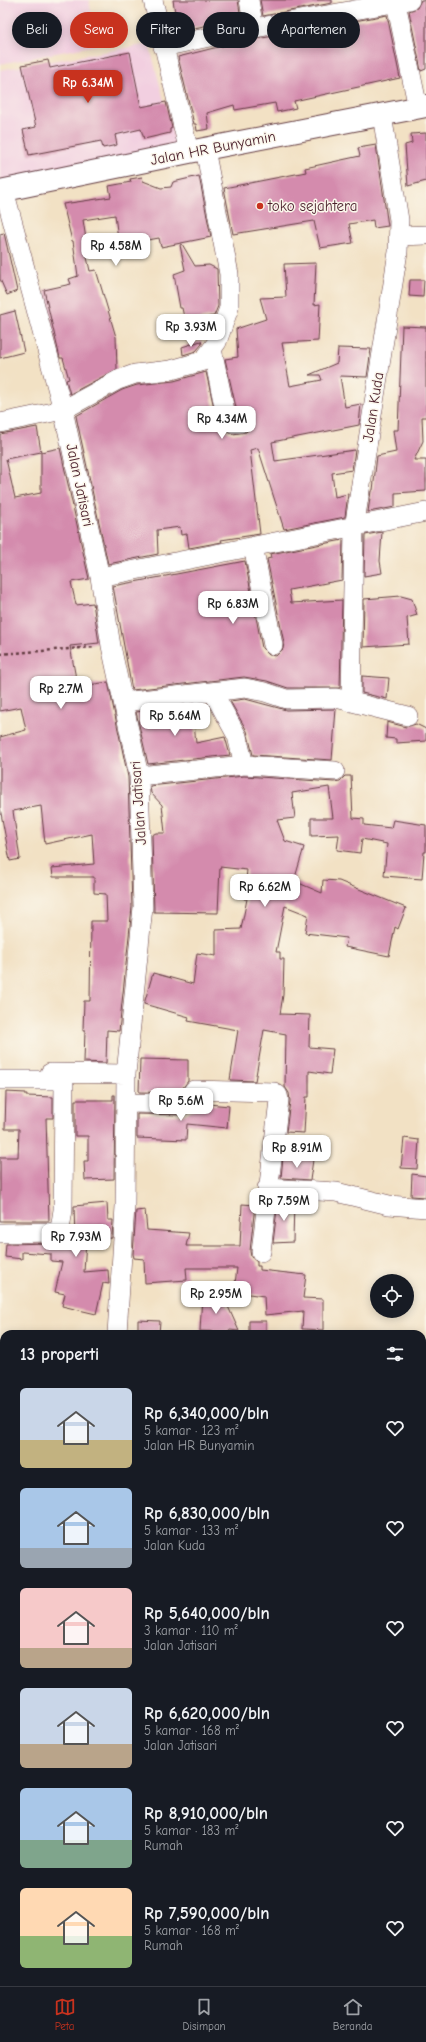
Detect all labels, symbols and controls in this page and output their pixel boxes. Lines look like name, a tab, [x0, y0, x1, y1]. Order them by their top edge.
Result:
chip: Beli	[12, 12, 62, 48]
chip: Sewa	[70, 12, 128, 48]
chip: Filter	[136, 12, 195, 48]
chip: Baru	[203, 12, 259, 48]
chip: Apartemen	[267, 12, 360, 48]
pin: Rp 6.34M	[47, 70, 129, 104]
text: Rp 6.34M	[62, 75, 114, 90]
street label: Jalan HR Bunyamin	[149, 127, 277, 169]
place label: toko sejahtera	[267, 197, 358, 215]
marker: toko sejahtera	[255, 201, 265, 211]
pin: Rp 4.58M	[75, 233, 157, 267]
text: Rp 4.58M	[90, 238, 142, 253]
pin: Rp 3.93M	[150, 314, 232, 348]
text: Rp 3.93M	[165, 319, 217, 334]
street label: Jalan Kuda	[359, 371, 387, 443]
pin: Rp 4.34M	[181, 406, 263, 440]
text: Rp 4.34M	[197, 411, 247, 426]
street label: Jalan Jatisari	[62, 442, 98, 528]
pin: Rp 6.83M	[192, 591, 274, 625]
text: Rp 6.83M	[207, 596, 259, 611]
pin: Rp 2.7M	[24, 676, 98, 710]
text: Rp 2.7M	[39, 681, 83, 696]
pin: Rp 5.64M	[134, 703, 216, 737]
text: Rp 5.64M	[149, 708, 201, 723]
street label: Jalan Jatisari	[126, 760, 150, 846]
pin: Rp 6.62M	[224, 874, 306, 908]
text: Rp 6.62M	[239, 879, 291, 894]
pin: Rp 5.6M	[144, 1088, 218, 1122]
text: Rp 5.6M	[158, 1093, 204, 1108]
pin: Rp 8.91M	[256, 1135, 338, 1169]
text: Rp 8.91M	[272, 1140, 322, 1155]
pin: Rp 7.59M	[243, 1188, 325, 1222]
text: Rp 7.59M	[258, 1193, 310, 1208]
pin: Rp 7.93M	[35, 1224, 117, 1258]
text: Rp 7.93M	[51, 1229, 101, 1244]
map controls	[370, 1274, 414, 1318]
button: locate	[370, 1274, 414, 1318]
pin: Rp 2.95M	[175, 1281, 257, 1315]
text: Rp 2.95M	[190, 1286, 242, 1301]
icon: filters	[384, 1343, 406, 1365]
text: 13 properti	[20, 1345, 99, 1364]
icon: home	[52, 1404, 100, 1452]
text: Rp 6,340,000/bln	[144, 1404, 269, 1423]
icon: heart	[384, 1417, 406, 1439]
text: 5 kamar · 123 m²	[144, 1423, 239, 1438]
text: Jalan HR Bunyamin	[144, 1438, 254, 1453]
icon: home	[52, 1504, 100, 1552]
text: Rp 6,830,000/bln	[144, 1504, 270, 1523]
icon: heart	[384, 1517, 406, 1539]
text: 5 kamar · 133 m²	[144, 1523, 238, 1538]
text: Jalan Kuda	[144, 1538, 205, 1553]
icon: home	[52, 1604, 100, 1652]
text: Rp 5,640,000/bln	[144, 1604, 270, 1623]
icon: heart	[384, 1617, 406, 1639]
text: 3 kamar · 110 m²	[144, 1623, 238, 1638]
text: Jalan Jatisari	[144, 1638, 217, 1653]
icon: home	[52, 1704, 100, 1752]
text: Rp 6,620,000/bln	[144, 1704, 270, 1723]
icon: heart	[384, 1717, 406, 1739]
text: 5 kamar · 168 m²	[144, 1723, 239, 1738]
text: Jalan Jatisari	[144, 1738, 217, 1753]
icon: home	[52, 1804, 100, 1852]
text: Rp 8,910,000/bln	[144, 1804, 268, 1823]
icon: heart	[384, 1817, 406, 1839]
text: 5 kamar · 183 m²	[144, 1823, 238, 1838]
text: Rumah	[144, 1838, 183, 1853]
icon: home	[52, 1904, 100, 1952]
text: Rp 7,590,000/bln	[144, 1904, 269, 1923]
icon: heart	[384, 1917, 406, 1939]
text: 5 kamar · 168 m²	[144, 1923, 239, 1938]
text: Rumah	[144, 1938, 183, 1953]
tab: Peta	[54, 1996, 76, 2033]
tab: Disimpan	[183, 1996, 226, 2033]
tab: Beranda	[333, 1996, 372, 2033]

